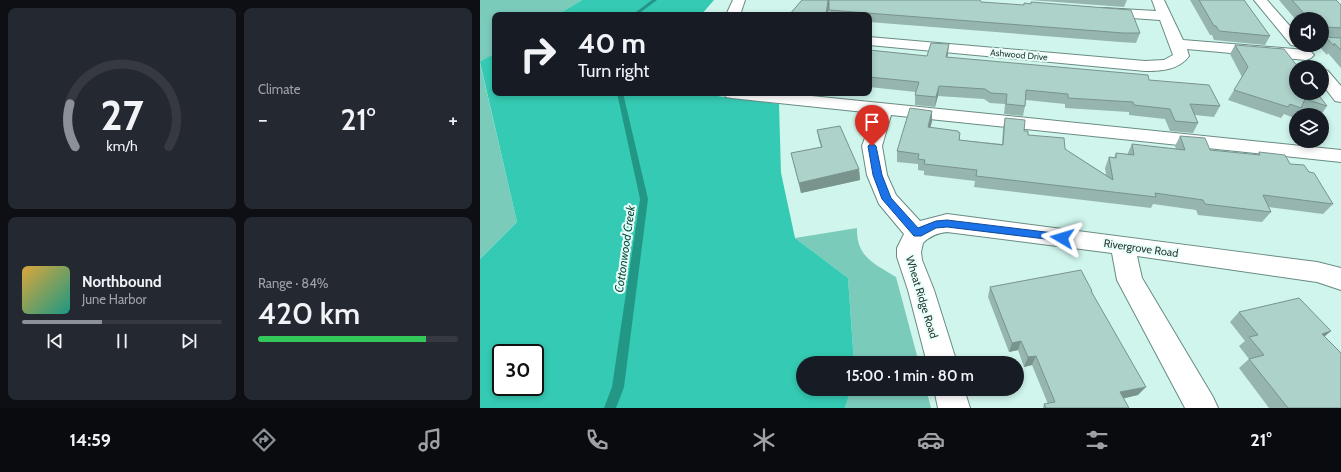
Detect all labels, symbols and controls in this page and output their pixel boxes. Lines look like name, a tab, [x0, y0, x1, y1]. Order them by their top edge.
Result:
map controls	[1289, 12, 1329, 148]
button: sound	[1289, 12, 1329, 52]
text: 40 m	[578, 26, 646, 60]
icon: right	[512, 28, 564, 80]
street label: Ashwood Drive	[990, 47, 1049, 63]
text: Turn right	[578, 60, 649, 82]
button: search	[1289, 60, 1329, 100]
text: Climate	[258, 81, 300, 97]
text: 27	[100, 89, 144, 139]
text: 21°	[340, 101, 376, 138]
pin	[855, 105, 889, 146]
text: −	[258, 106, 268, 133]
text: +	[448, 106, 458, 133]
button: layers	[1289, 108, 1329, 148]
icon: arrive	[861, 111, 883, 133]
text: km/h	[106, 136, 138, 154]
water label: Cottonwood Creek	[611, 204, 638, 293]
position arrow	[1041, 217, 1083, 259]
street label: Rivergrove Road	[1103, 236, 1179, 260]
street label: Wheat Ridge Road	[903, 254, 941, 340]
text: Northbound	[82, 273, 162, 291]
text: Range · 84%	[258, 275, 328, 291]
text: June Harbor	[82, 291, 147, 307]
text: 420 km	[258, 295, 360, 332]
icon: previous	[44, 330, 66, 352]
icon: pause	[111, 330, 133, 352]
icon: next	[178, 330, 200, 352]
speed limit sign: 30	[492, 344, 544, 396]
text: 15:00 · 1 min · 80 m	[846, 367, 974, 385]
icon: directions	[250, 426, 278, 454]
icon: music	[416, 426, 444, 454]
icon: phone	[583, 426, 611, 454]
icon: climate	[750, 426, 778, 454]
icon: car	[917, 426, 945, 454]
icon: filters	[1083, 426, 1111, 454]
text: 14:59	[69, 429, 111, 451]
text: 21°	[1250, 429, 1272, 451]

